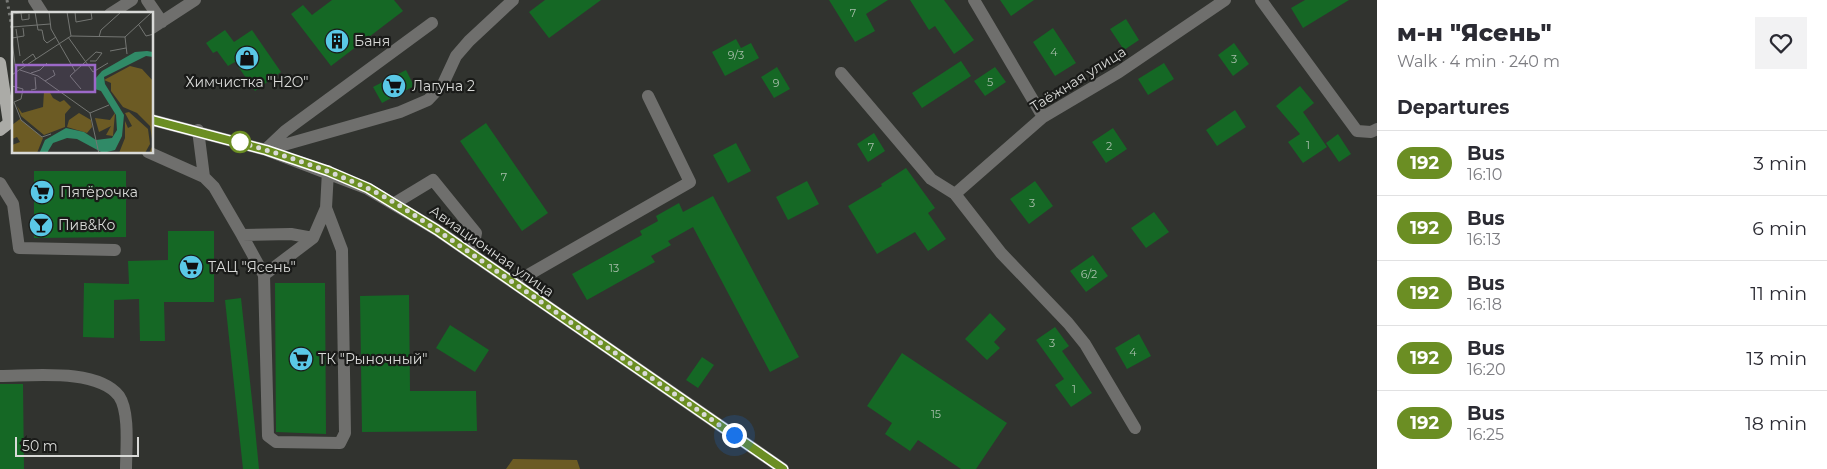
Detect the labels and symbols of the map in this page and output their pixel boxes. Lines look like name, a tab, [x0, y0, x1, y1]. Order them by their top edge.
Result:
house number: 7	[850, 6, 856, 20]
inset map	[12, 12, 154, 154]
building icon: Баня	[324, 28, 350, 54]
place label: Баня	[354, 32, 390, 50]
street label: Таёжная улица	[1027, 42, 1129, 116]
shop icon: Химчистка "H2O"	[234, 45, 260, 71]
house number: 4	[1050, 45, 1058, 59]
house number: 9/3	[728, 48, 744, 62]
house number: 3	[1231, 52, 1237, 66]
place label: Химчистка "H2O"	[185, 73, 309, 91]
supermarket icon: Лагуна 2	[381, 73, 407, 99]
house number: 5	[987, 75, 993, 89]
house number: 9	[773, 76, 780, 90]
place label: Лагуна 2	[412, 77, 475, 95]
unlabelled marker	[229, 131, 251, 153]
house number: 1	[1306, 138, 1310, 152]
house number: 2	[1106, 139, 1112, 153]
house number: 7	[868, 140, 874, 154]
house number: 7	[501, 170, 507, 184]
supermarket icon: Пятёрочка	[29, 179, 55, 205]
place label: Пятёрочка	[60, 183, 138, 201]
house number: 3	[1029, 196, 1035, 210]
street label: Авиационная улица	[426, 201, 558, 301]
bar icon: Пив&Ко	[28, 212, 54, 238]
place label: Пив&Ко	[58, 216, 115, 234]
supermarket icon: ТАЦ "Ясень"	[178, 254, 204, 280]
place label: ТАЦ "Ясень"	[208, 258, 296, 276]
house number: 13	[609, 261, 619, 275]
house number: 6/2	[1081, 267, 1097, 281]
house number: 3	[1049, 336, 1055, 350]
house number: 4	[1129, 345, 1137, 359]
supermarket icon: ТК "Рыночный"	[288, 346, 314, 372]
place label: ТК "Рыночный"	[318, 350, 428, 368]
house number: 1	[1072, 382, 1076, 396]
house number: 15	[931, 407, 941, 421]
your location	[722, 423, 747, 448]
scale bar	[15, 434, 139, 457]

